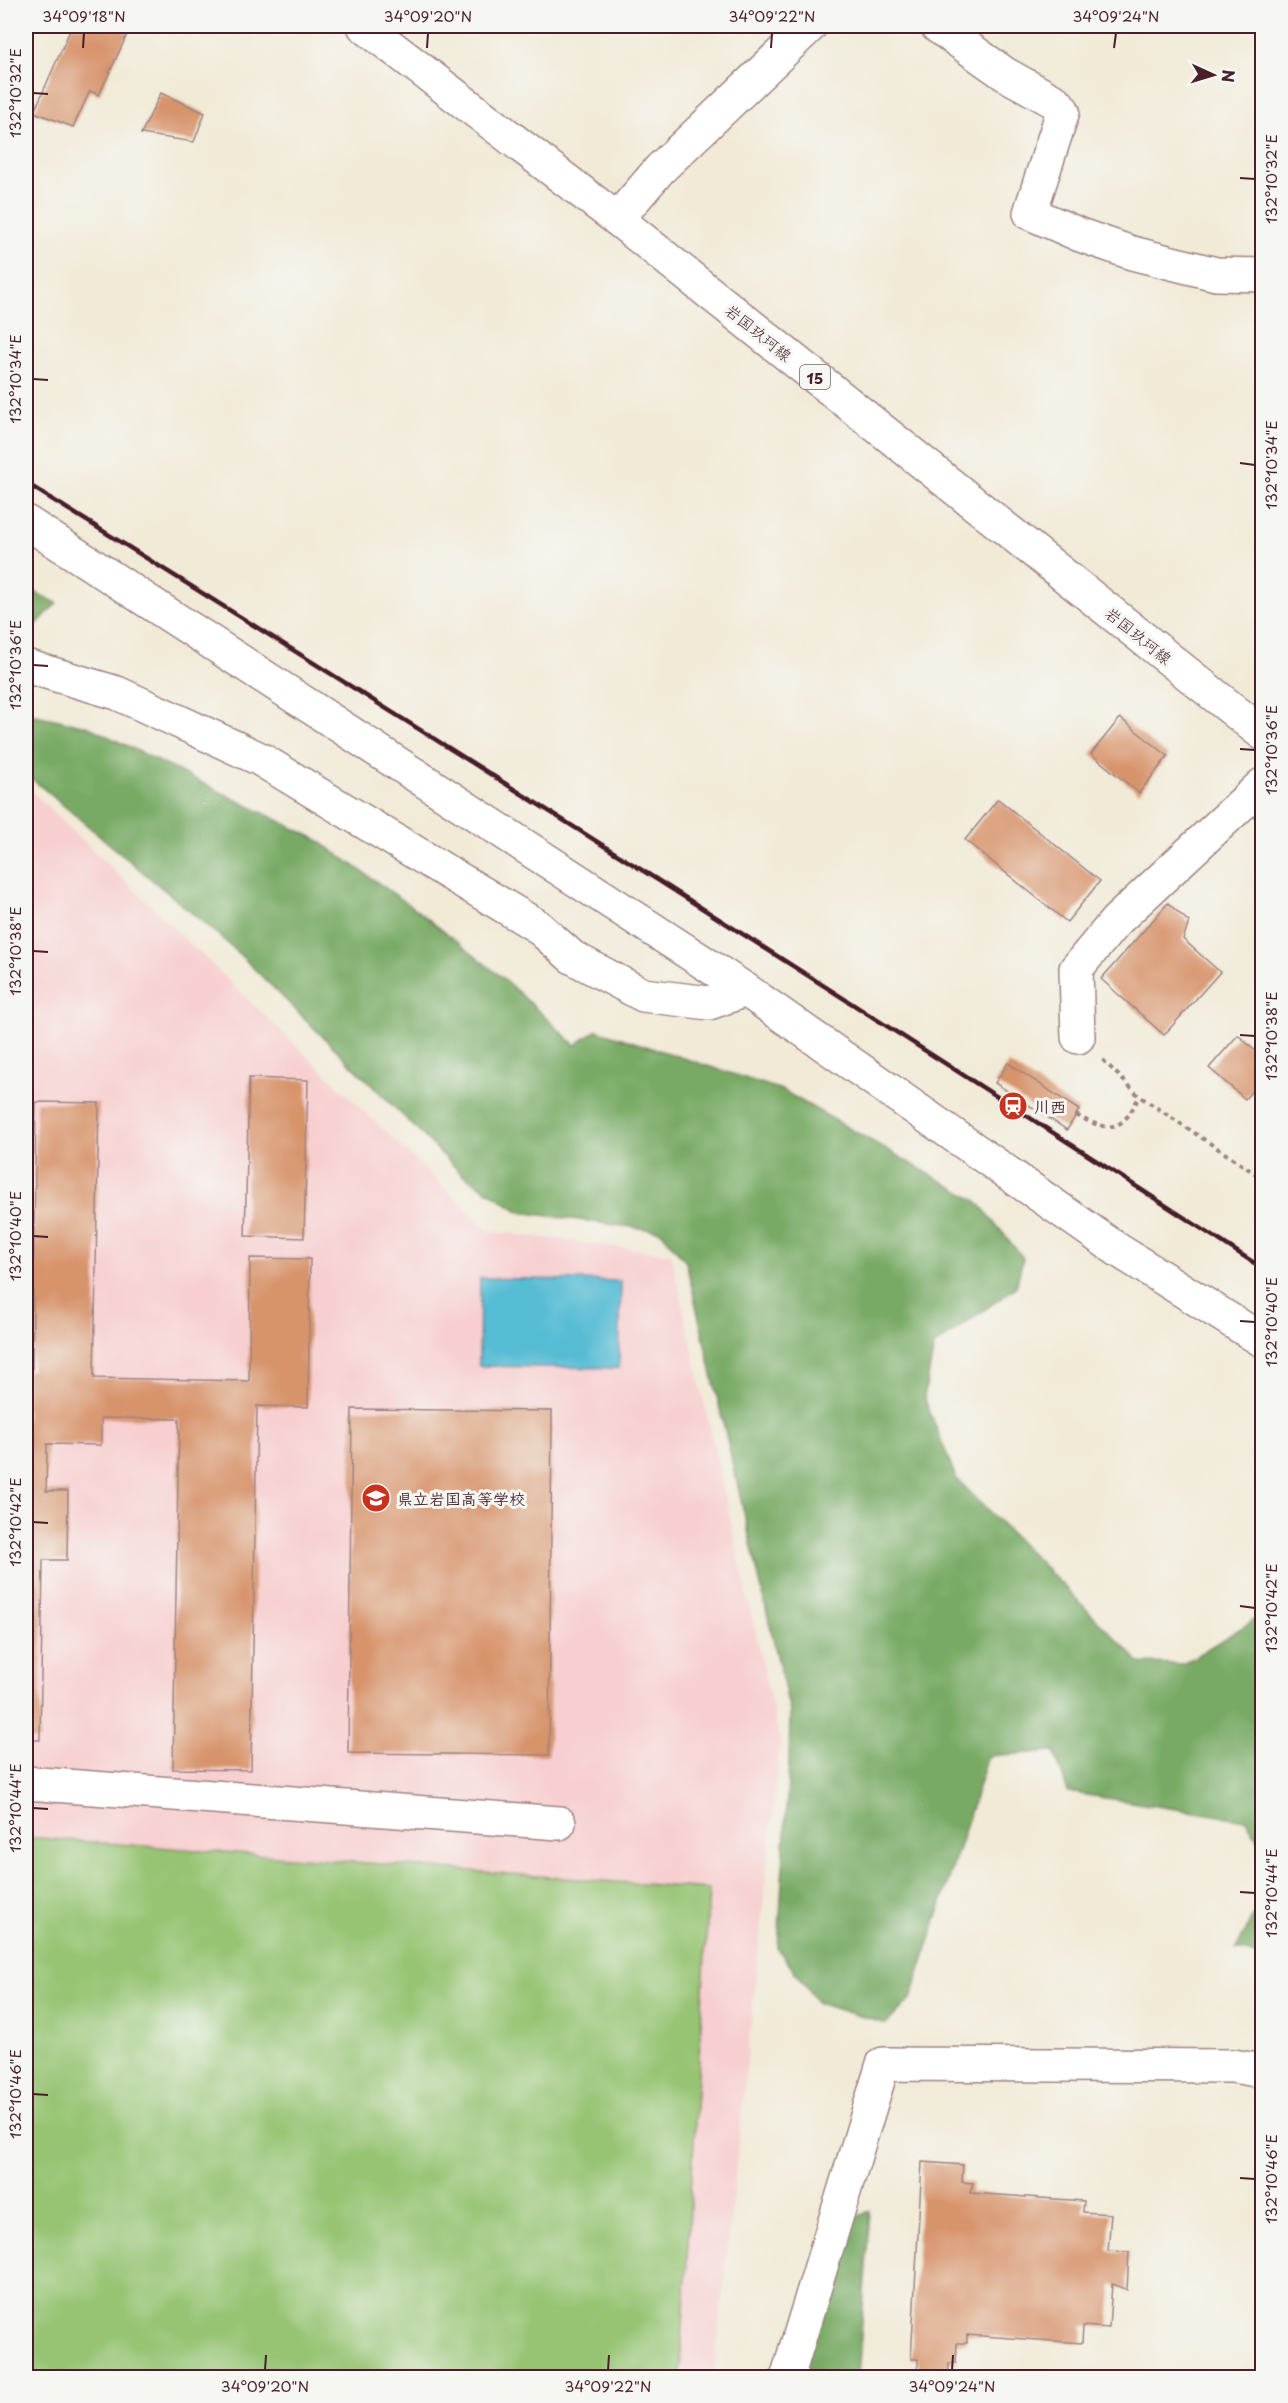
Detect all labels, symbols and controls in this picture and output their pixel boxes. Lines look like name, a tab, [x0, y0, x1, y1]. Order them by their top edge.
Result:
text: 34°09'18"N	[42, 4, 126, 27]
text: 34°09'20"N	[384, 4, 472, 27]
text: 34°09'22"N	[728, 4, 816, 27]
text: 34°09'24"N	[1072, 4, 1160, 27]
north arrow	[1183, 45, 1243, 105]
text: 132°10'32"E	[3, 48, 26, 138]
text: N	[1217, 69, 1241, 83]
text: 132°10'32"E	[1259, 134, 1282, 224]
street label: 岩国玖珂線	[720, 297, 798, 367]
text: 132°10'34"E	[3, 334, 26, 424]
road number: 15	[800, 365, 830, 389]
text: 132°10'34"E	[1259, 420, 1282, 510]
street label: 岩国玖珂線	[1100, 600, 1178, 670]
text: 132°10'36"E	[3, 620, 26, 710]
text: 132°10'36"E	[1259, 705, 1282, 795]
text: 132°10'38"E	[3, 906, 26, 996]
text: 132°10'38"E	[1259, 991, 1282, 1081]
station icon: 川西	[997, 1090, 1029, 1122]
place label: 川西	[1034, 1094, 1066, 1118]
text: 132°10'40"E	[3, 1191, 26, 1281]
text: 132°10'40"E	[1259, 1277, 1282, 1367]
text: 132°10'42"E	[3, 1477, 26, 1567]
school or university icon: 県立岩国高等学校	[360, 1482, 392, 1514]
place label: 県立岩国高等学校	[397, 1486, 525, 1510]
text: 132°10'42"E	[1259, 1563, 1282, 1653]
text: 132°10'44"E	[3, 1763, 26, 1853]
text: 132°10'44"E	[1259, 1848, 1282, 1938]
text: 132°10'46"E	[3, 2049, 26, 2139]
text: 132°10'46"E	[1259, 2134, 1282, 2224]
text: 34°09'20"N	[221, 2374, 309, 2397]
text: 34°09'22"N	[564, 2374, 652, 2397]
text: 34°09'24"N	[908, 2374, 996, 2397]

